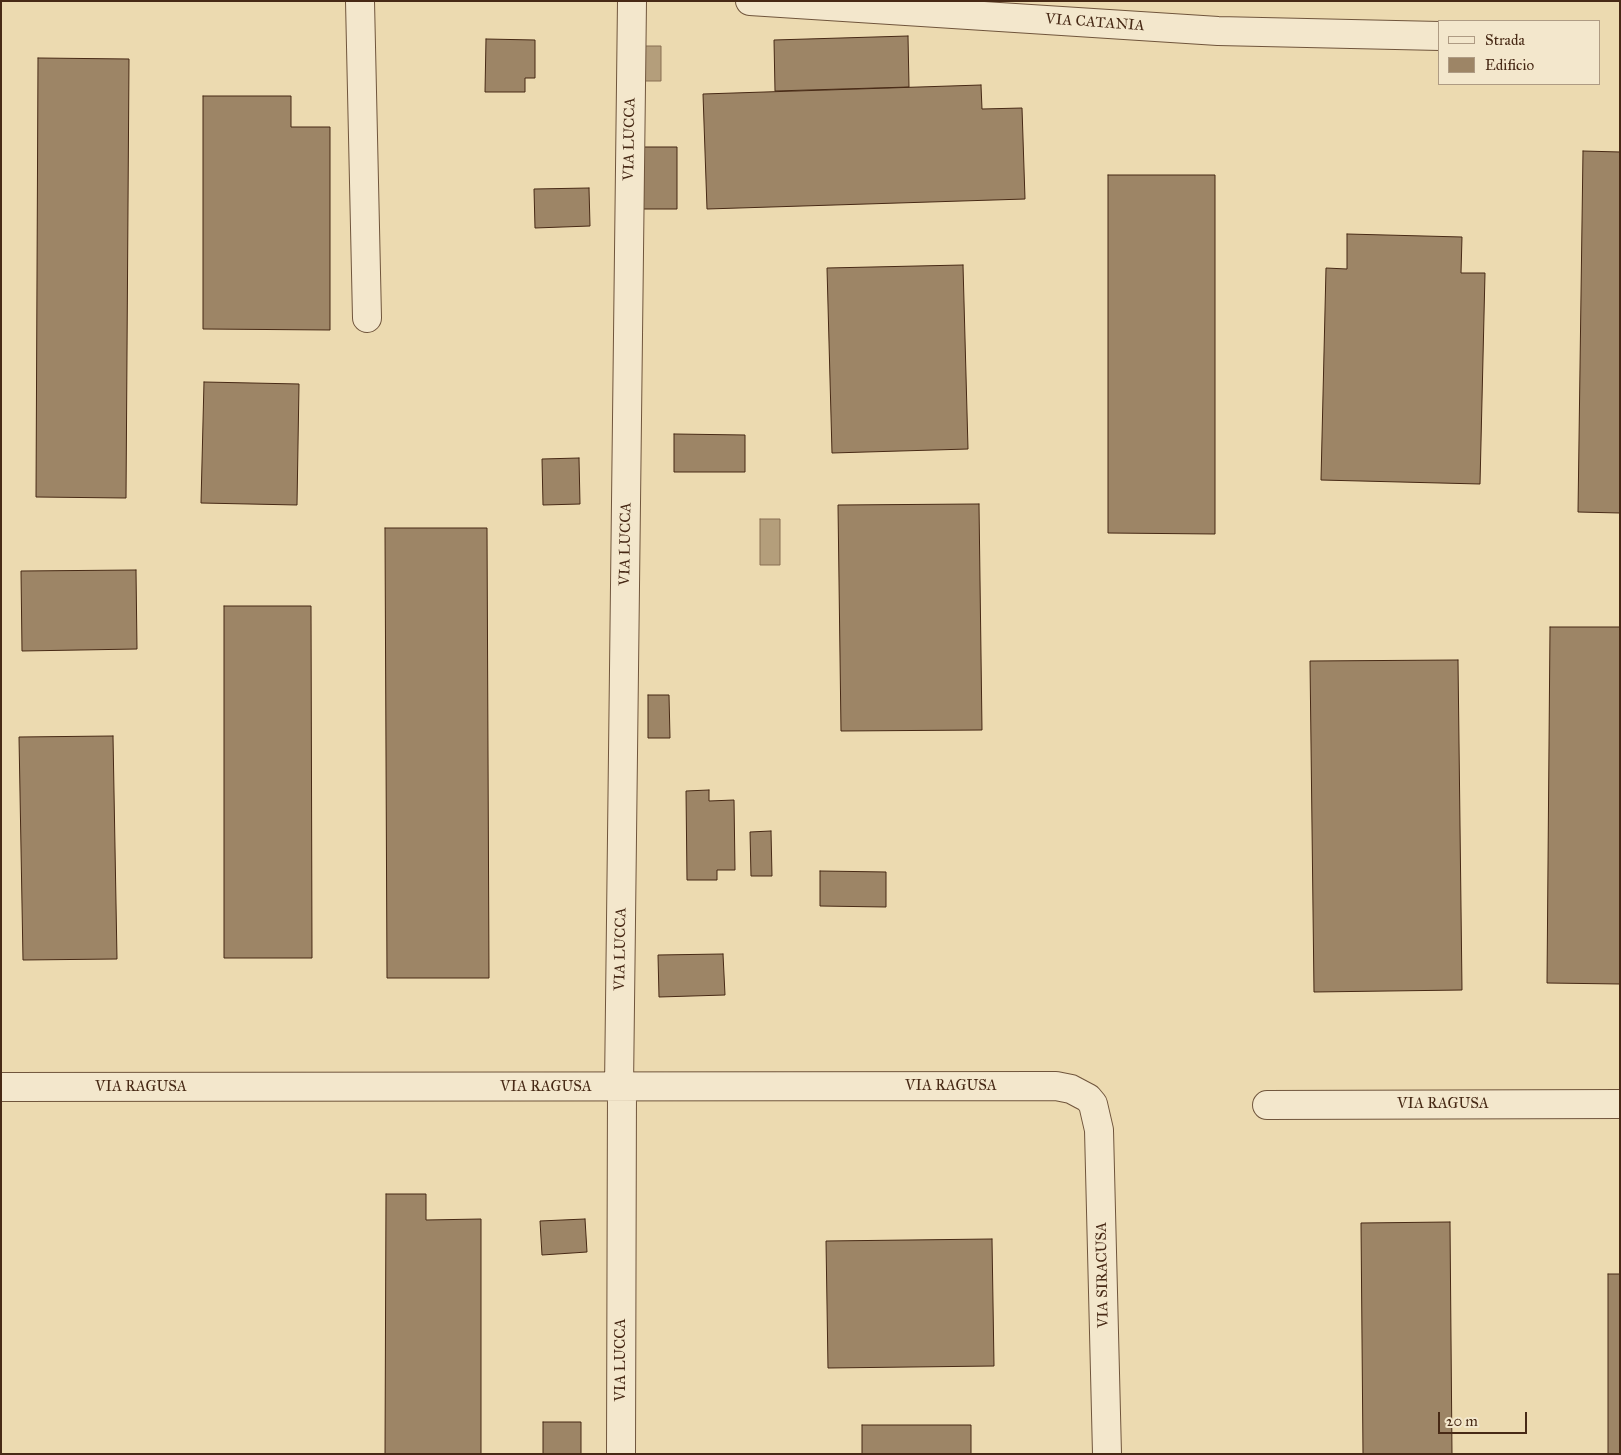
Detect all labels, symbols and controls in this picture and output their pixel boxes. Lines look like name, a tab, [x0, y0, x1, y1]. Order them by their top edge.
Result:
street label: VIA CATANIA	[1045, 11, 1145, 35]
legend	[1438, 20, 1601, 85]
text: Strada	[1485, 31, 1525, 49]
text: Edificio	[1485, 56, 1534, 74]
street label: VIA LUCCA	[620, 97, 640, 181]
street label: VIA LUCCA	[616, 502, 636, 586]
street label: VIA LUCCA	[611, 907, 631, 991]
street label: VIA RAGUSA	[905, 1077, 997, 1095]
street label: VIA RAGUSA	[95, 1078, 187, 1096]
street label: VIA RAGUSA	[500, 1078, 592, 1096]
street label: VIA RAGUSA	[1397, 1095, 1489, 1113]
street label: VIA SIRACUSA	[1093, 1222, 1113, 1328]
street label: VIA LUCCA	[612, 1318, 630, 1402]
scale bar	[1441, 1402, 1530, 1434]
text: 20 m	[1446, 1412, 1478, 1430]

